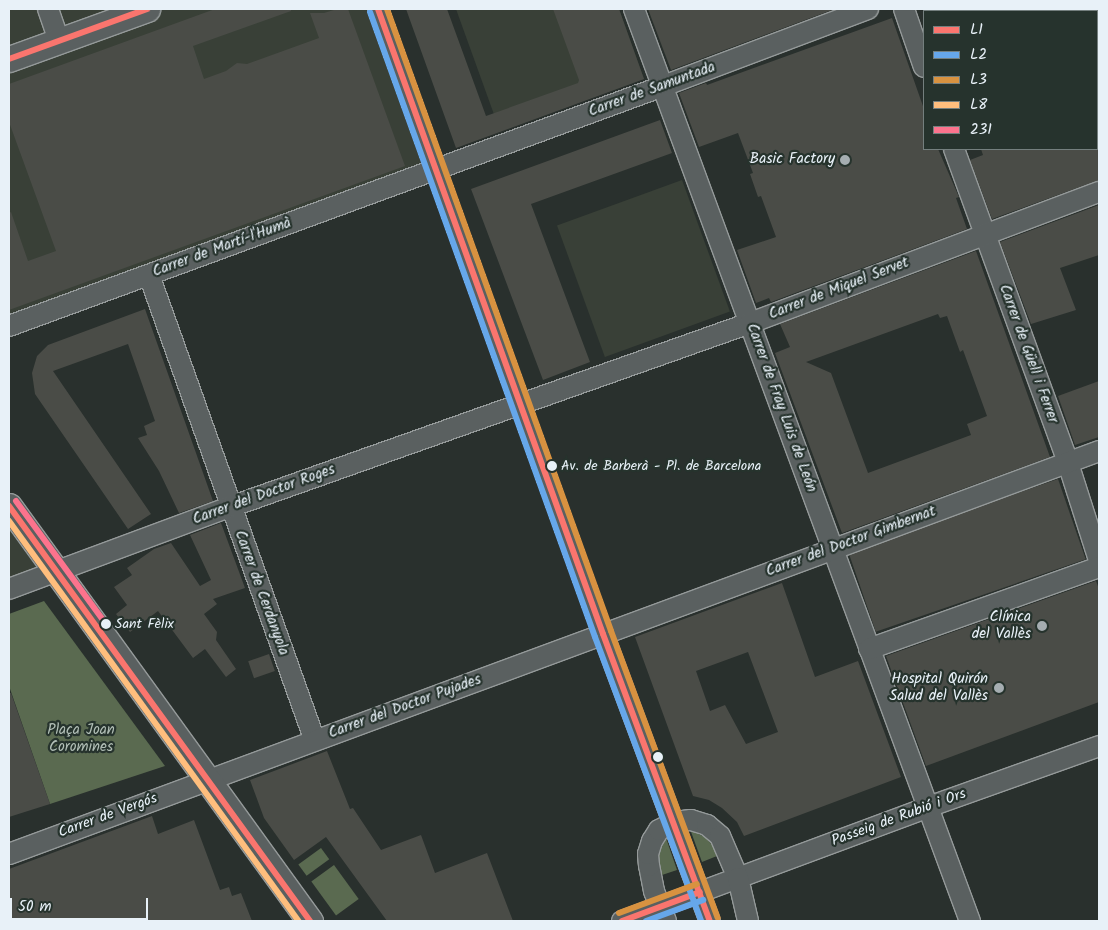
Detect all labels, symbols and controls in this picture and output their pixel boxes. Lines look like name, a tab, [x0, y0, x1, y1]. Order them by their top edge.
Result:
legend	[923, 10, 1098, 150]
text: L1	[970, 18, 983, 42]
text: L2	[970, 43, 987, 67]
street label: Carrer de Samuntada	[586, 59, 718, 121]
text: L3	[970, 68, 987, 92]
text: L8	[970, 93, 987, 117]
text: 231	[970, 118, 992, 142]
place label: Basic Factory	[750, 151, 835, 169]
marker: Basic Factory	[839, 154, 851, 166]
street label: Carrer de Martí-l'Humà	[150, 215, 294, 281]
street label: Carrer de Miquel Servet	[766, 254, 912, 324]
street label: Carrer de Güell i Ferrer	[995, 282, 1061, 426]
street label: Carrer de Fray Luis de León	[742, 321, 820, 495]
place label: Av. de Barberà - Pl. de Barcelona	[561, 458, 761, 474]
street label: Carrer del Doctor Roges	[190, 461, 338, 529]
marker: Av. de Barberà - Pl. de Barcelona	[547, 461, 557, 471]
street label: Carrer del Doctor Gimbernat	[764, 503, 938, 581]
street label: Carrer de Cerdanyola	[230, 528, 292, 658]
place label: Clínica del Vallès	[972, 608, 1031, 643]
place label: Sant Fèlix	[115, 616, 174, 632]
marker: Sant Fèlix	[101, 619, 111, 629]
marker: Clínica del Vallès	[1035, 619, 1049, 633]
place label: Hospital Quirón Salud del Vallès	[889, 670, 988, 705]
street label: Carrer del Doctor Pujades	[326, 671, 484, 743]
marker: Hospital Quirón Salud del Vallès	[992, 681, 1006, 695]
park label: Plaça Joan Coromines	[47, 721, 115, 756]
unlabelled marker	[653, 752, 663, 762]
street label: Passeig de Rubió i Ors	[829, 785, 969, 851]
street label: Carrer de Vergós	[56, 790, 160, 842]
scale bar	[12, 888, 150, 920]
text: 50 m	[18, 895, 52, 919]

